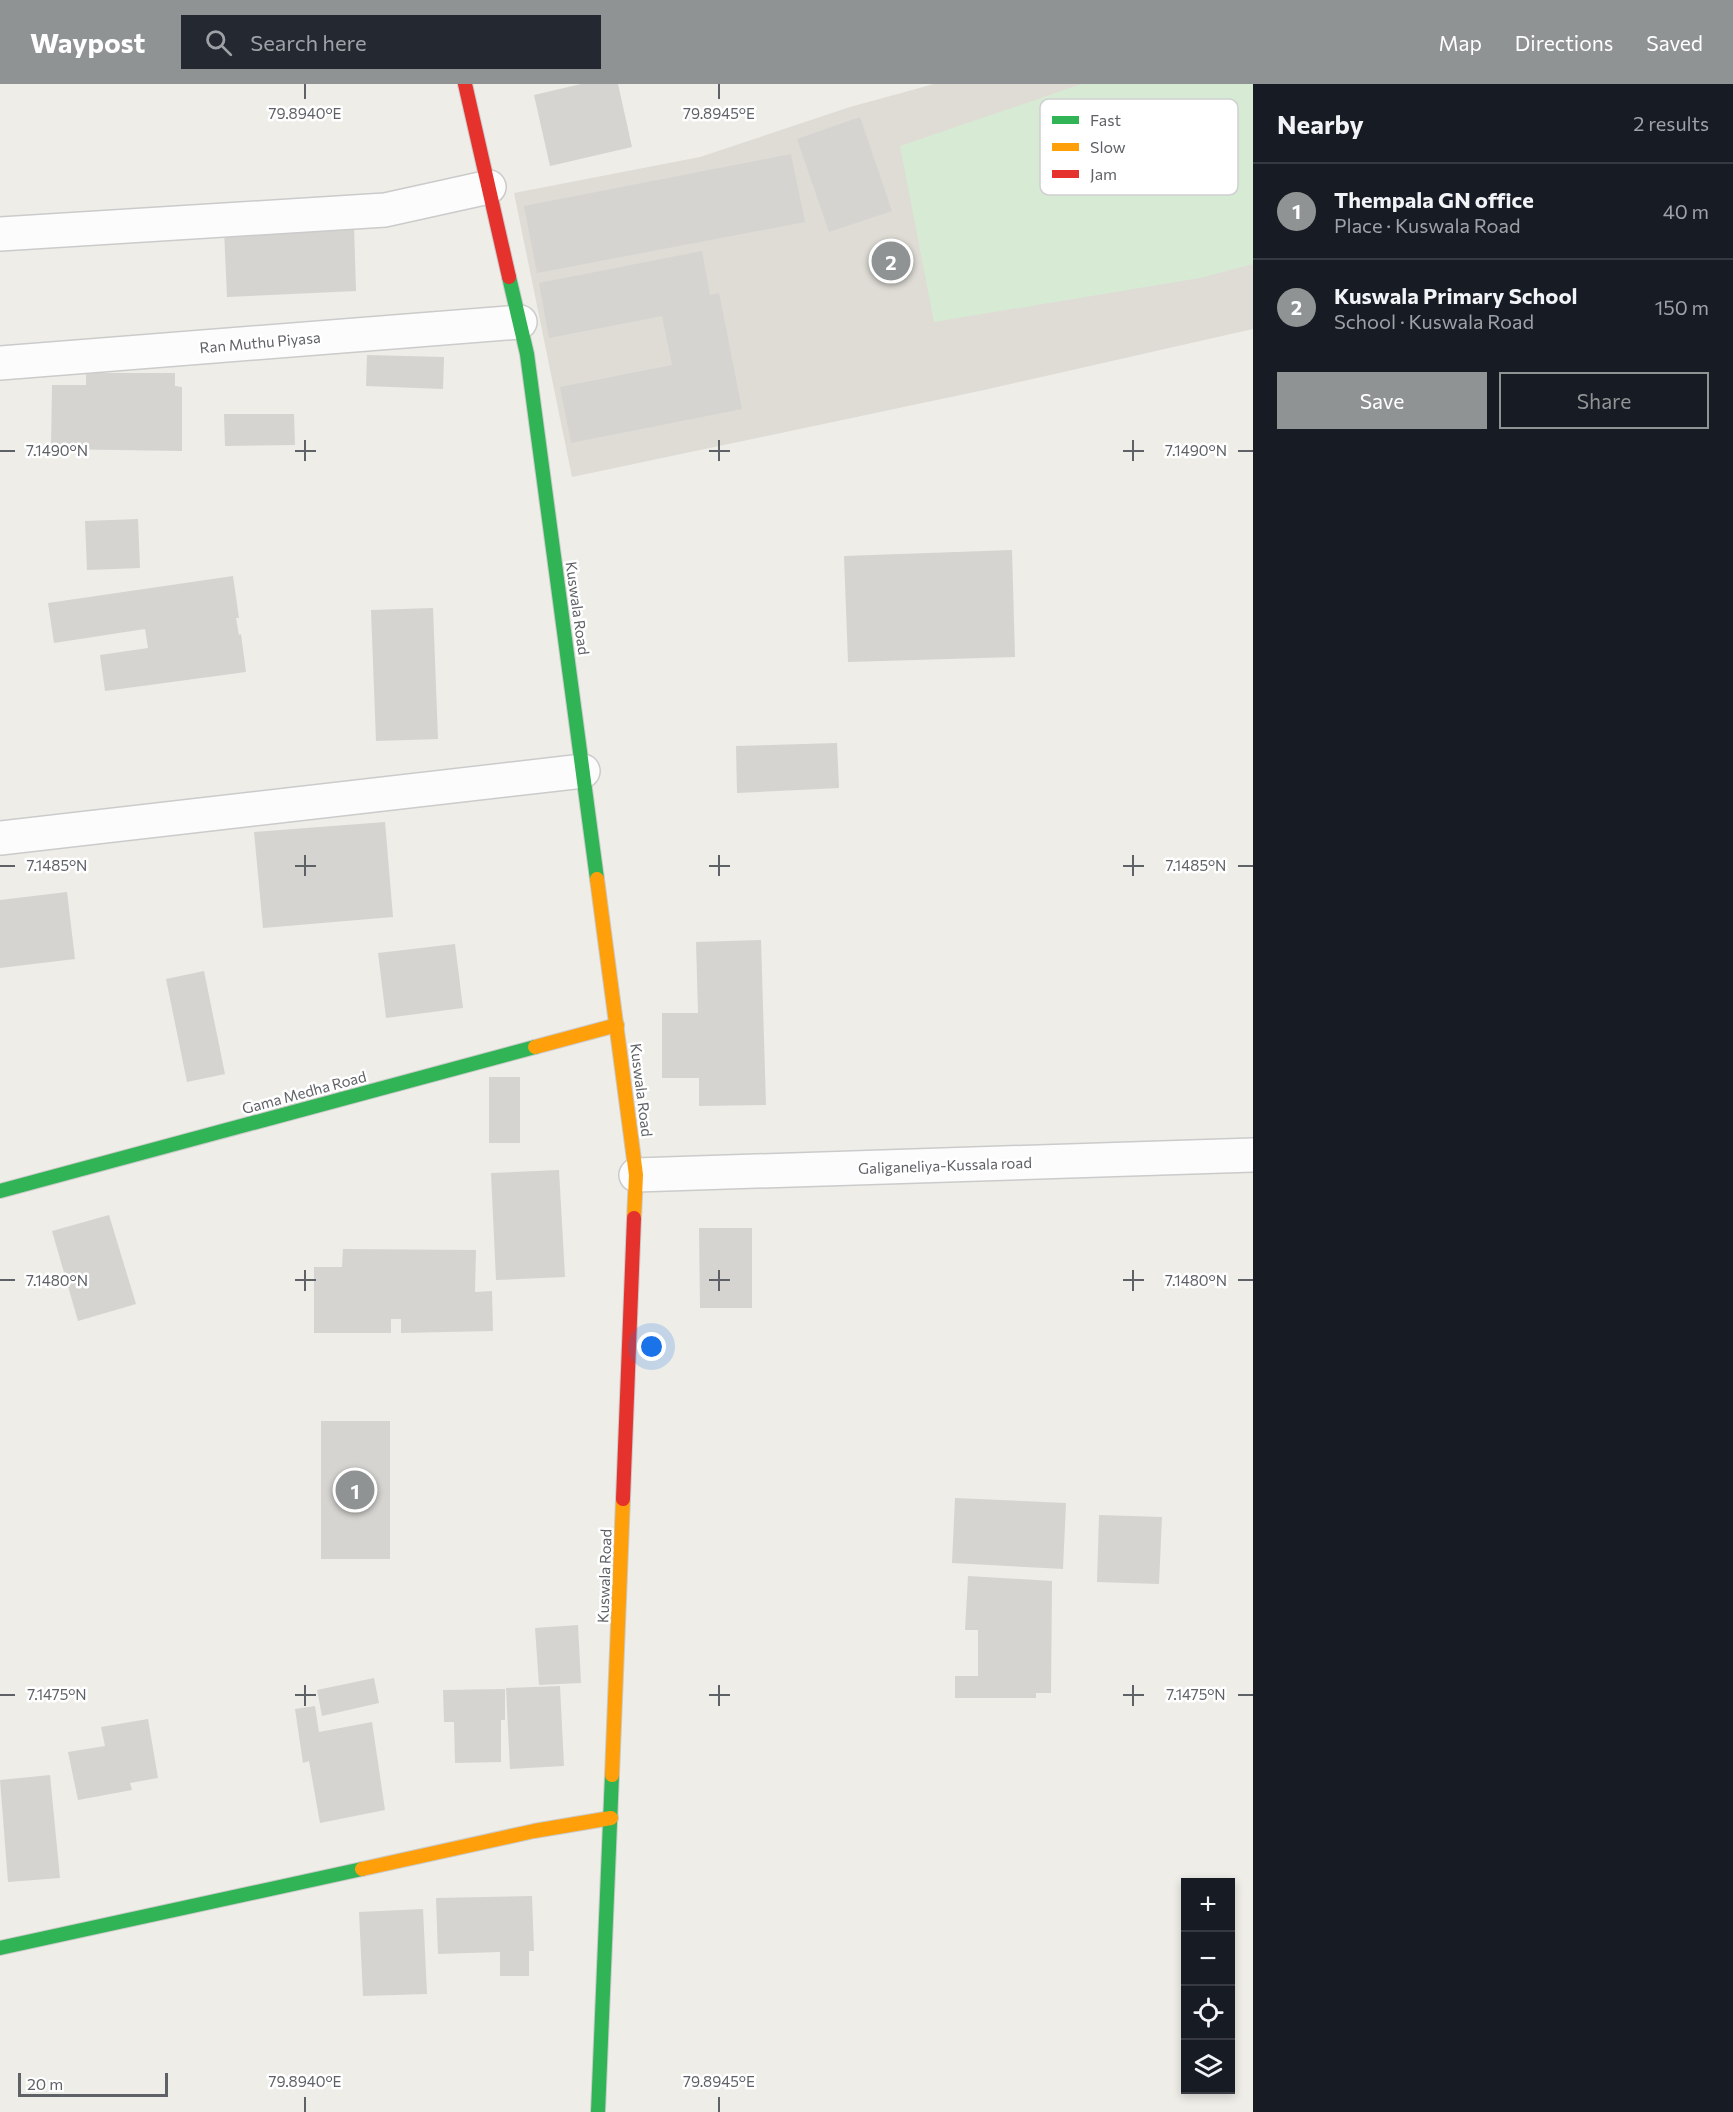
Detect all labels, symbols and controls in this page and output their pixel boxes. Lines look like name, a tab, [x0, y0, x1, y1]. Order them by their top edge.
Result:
search box	[181, 15, 601, 69]
text: Waypost	[30, 25, 145, 59]
icon: search	[202, 26, 235, 59]
text: Search here	[250, 29, 367, 56]
text: Map	[1439, 30, 1482, 55]
text: Directions	[1515, 30, 1613, 55]
text: Saved	[1646, 30, 1703, 55]
legend	[1040, 99, 1238, 195]
text: 79.8940°E	[269, 104, 342, 122]
text: 79.8945°E	[683, 104, 755, 122]
text: Nearby	[1277, 108, 1364, 139]
text: Fast	[1090, 110, 1121, 129]
text: 2 results	[1633, 111, 1709, 135]
text: Slow	[1090, 137, 1126, 156]
text: Jam	[1090, 164, 1117, 183]
text: Thempala GN office	[1334, 186, 1534, 213]
text: 1	[1292, 199, 1301, 223]
text: 40 m	[1663, 199, 1709, 223]
text: Place · Kuswala Road	[1334, 213, 1521, 237]
pin: 2	[872, 238, 910, 284]
text: Kuswala Primary School	[1334, 282, 1578, 309]
text: 2	[1291, 295, 1302, 319]
text: 150 m	[1655, 295, 1709, 319]
text: School · Kuswala Road	[1334, 309, 1534, 333]
street label: Ran Muthu Piyasa	[199, 328, 321, 356]
button: Save	[1277, 372, 1487, 429]
button: Share	[1499, 372, 1709, 429]
text: 7.1490°N	[26, 441, 88, 459]
text: 7.1490°N	[1165, 441, 1227, 459]
street label: Kuswala Road	[563, 560, 593, 656]
text: 7.1485°N	[27, 856, 87, 874]
text: 7.1485°N	[1166, 856, 1226, 874]
street label: Kuswala Road	[627, 1042, 657, 1138]
street label: Gama Medha Road	[240, 1067, 368, 1117]
street label: Galiganeliya-Kussala road	[858, 1153, 1032, 1177]
text: 7.1480°N	[26, 1271, 88, 1289]
text: 7.1480°N	[1165, 1271, 1227, 1289]
your location	[637, 1332, 666, 1361]
pin: 1	[336, 1468, 374, 1512]
street label: Kuswala Road	[593, 1529, 615, 1623]
text: 7.1475°N	[27, 1685, 87, 1703]
text: 7.1475°N	[1166, 1685, 1226, 1703]
map controls	[1181, 1878, 1235, 2094]
button: +	[1181, 1878, 1235, 1932]
button: −	[1181, 1932, 1235, 1986]
button: locate	[1181, 1986, 1235, 2040]
button: layers	[1181, 2040, 1235, 2094]
scale bar	[18, 2070, 168, 2098]
text: 79.8940°E	[269, 2072, 342, 2090]
text: 79.8945°E	[683, 2072, 755, 2090]
text: 20 m	[27, 2074, 63, 2093]

